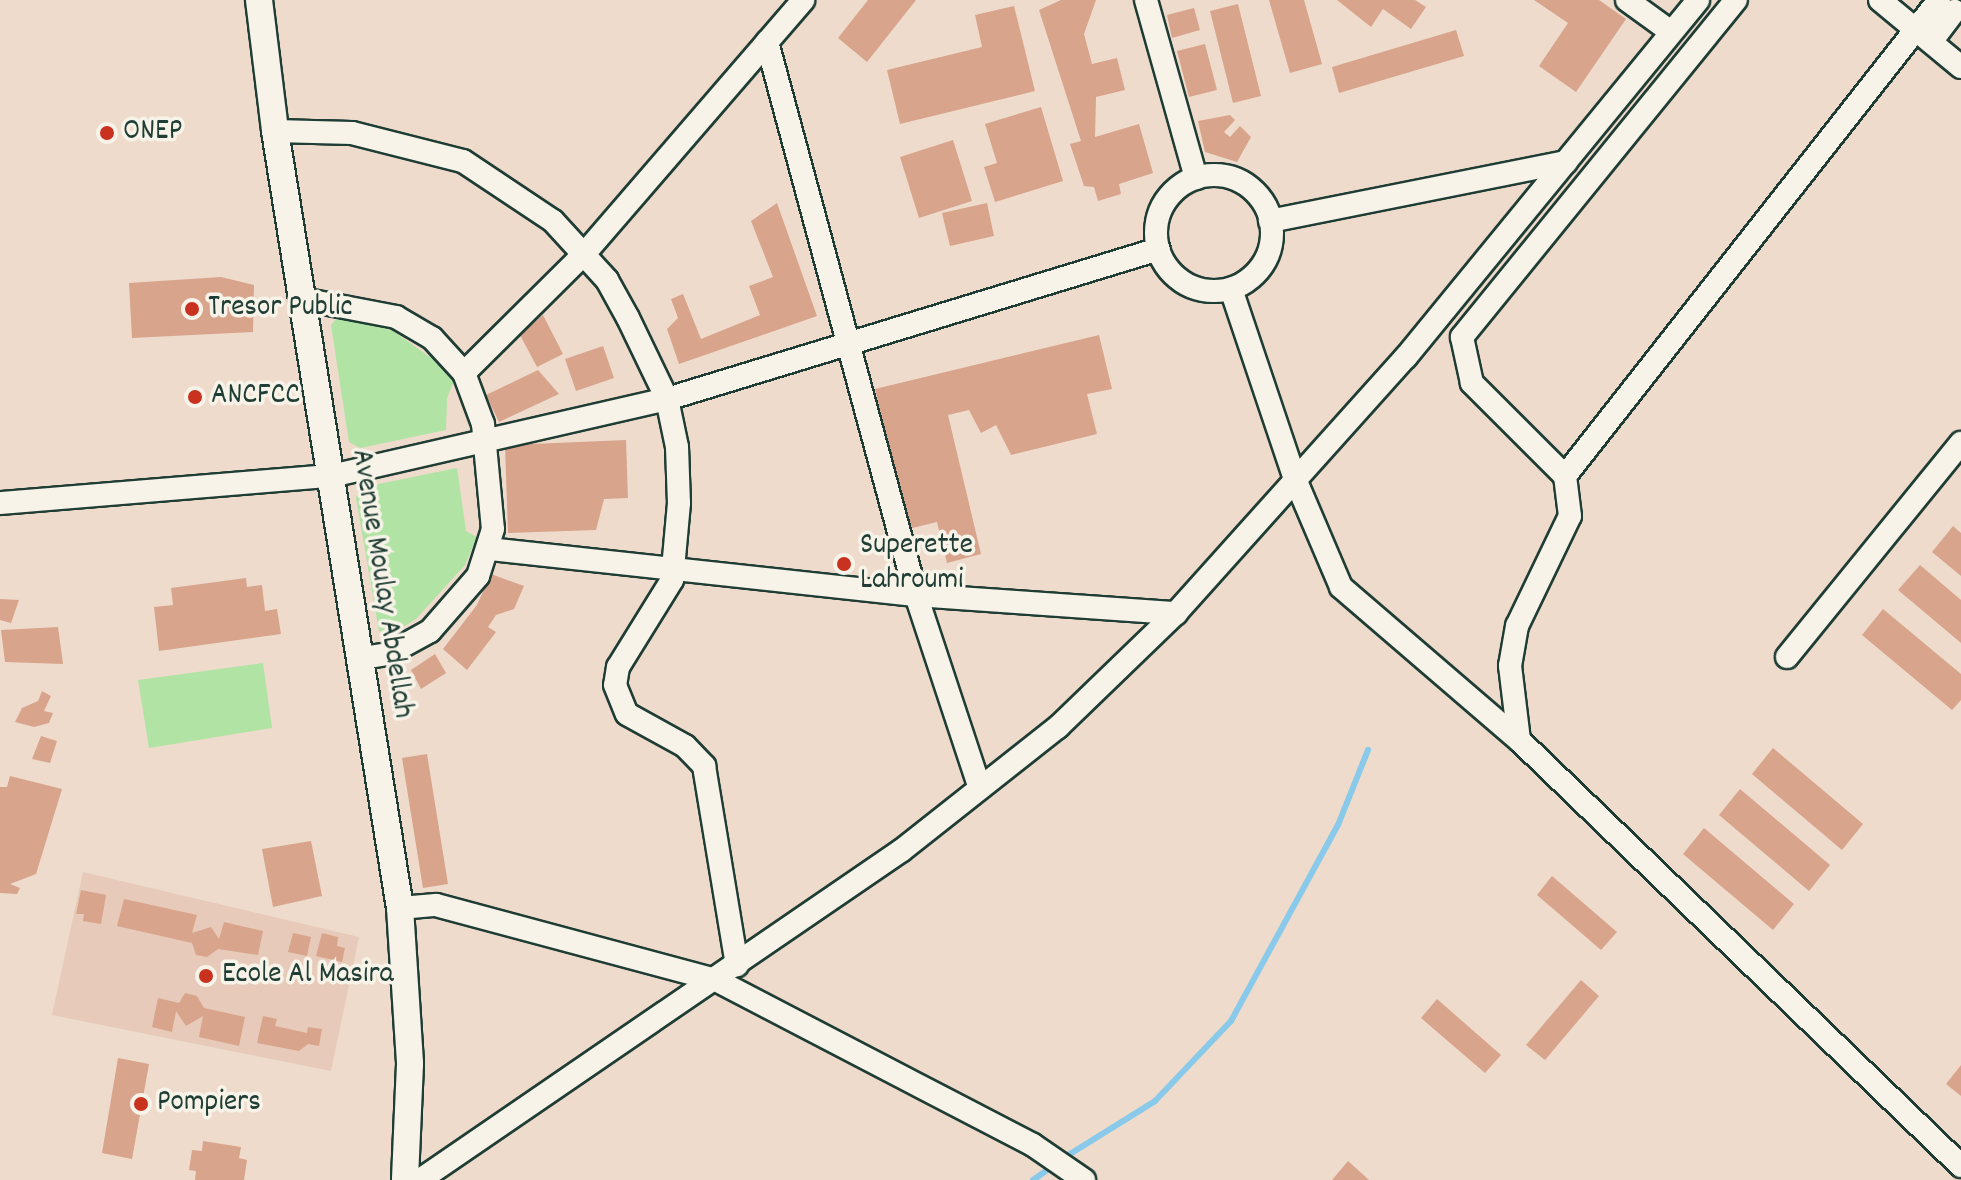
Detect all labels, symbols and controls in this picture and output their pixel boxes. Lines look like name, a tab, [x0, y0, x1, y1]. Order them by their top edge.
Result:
place label: ONEP	[123, 115, 182, 151]
marker: ONEP	[98, 124, 116, 142]
place label: Tresor Public	[208, 291, 353, 327]
marker: Tresor Public	[183, 300, 201, 318]
place label: ANCFCC	[211, 379, 300, 415]
marker: ANCFCC	[186, 388, 204, 406]
street label: Avenue Moulay Abdellah	[341, 447, 419, 721]
place label: Superette Lahroumi	[860, 529, 973, 600]
marker: Superette Lahroumi	[835, 555, 853, 573]
place label: Ecole Al Masira	[222, 958, 394, 994]
marker: Ecole Al Masira	[197, 967, 215, 985]
place label: Pompiers	[157, 1086, 261, 1122]
marker: Pompiers	[132, 1095, 150, 1113]

